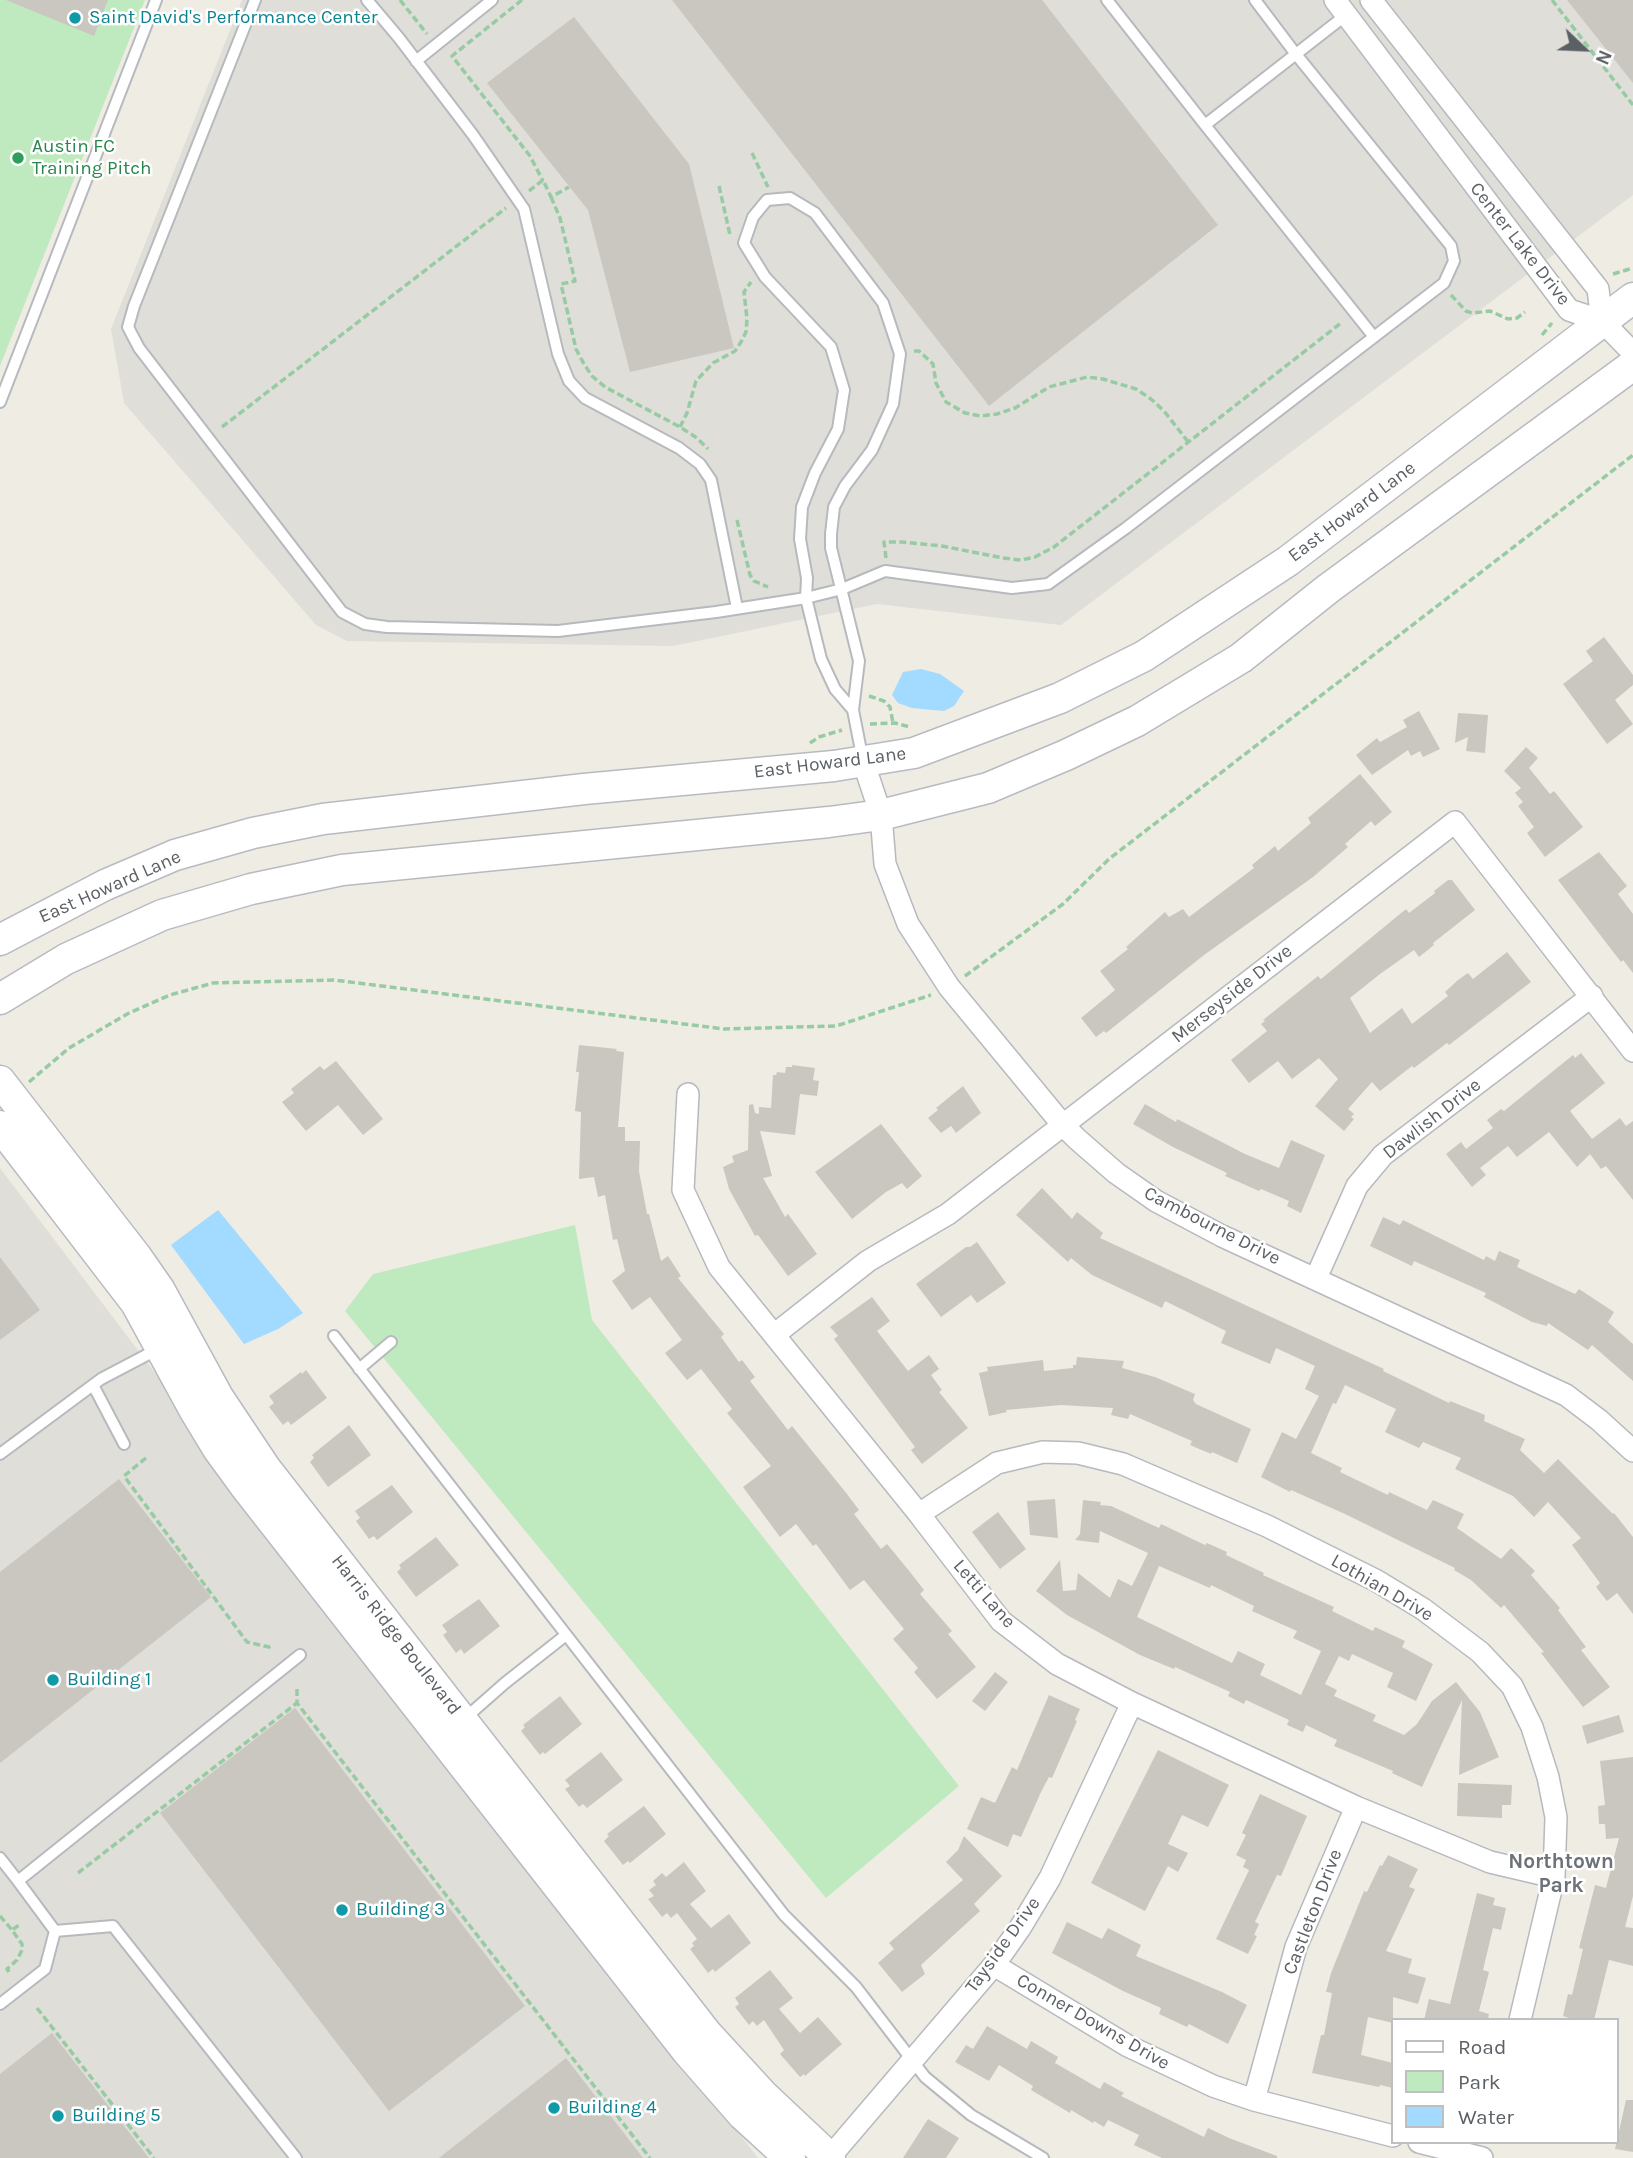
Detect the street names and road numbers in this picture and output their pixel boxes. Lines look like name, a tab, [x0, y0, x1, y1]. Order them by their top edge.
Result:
street label: Center Lake Drive	[1465, 178, 1575, 310]
street label: East Howard Lane	[1284, 457, 1420, 567]
street label: East Howard Lane	[753, 742, 907, 784]
street label: East Howard Lane	[35, 845, 185, 929]
street label: Merseyside Drive	[1167, 940, 1297, 1048]
street label: Dawlish Drive	[1378, 1074, 1486, 1164]
street label: Cambourne Drive	[1140, 1182, 1284, 1270]
street label: Harris Ridge Boulevard	[326, 1550, 466, 1720]
street label: Lothian Drive	[1327, 1550, 1437, 1626]
street label: Letti Lane	[948, 1555, 1020, 1633]
street label: Castleton Drive	[1279, 1846, 1347, 1978]
street label: Tayside Drive	[961, 1893, 1045, 1997]
street label: Conner Downs Drive	[1012, 1969, 1174, 2075]

